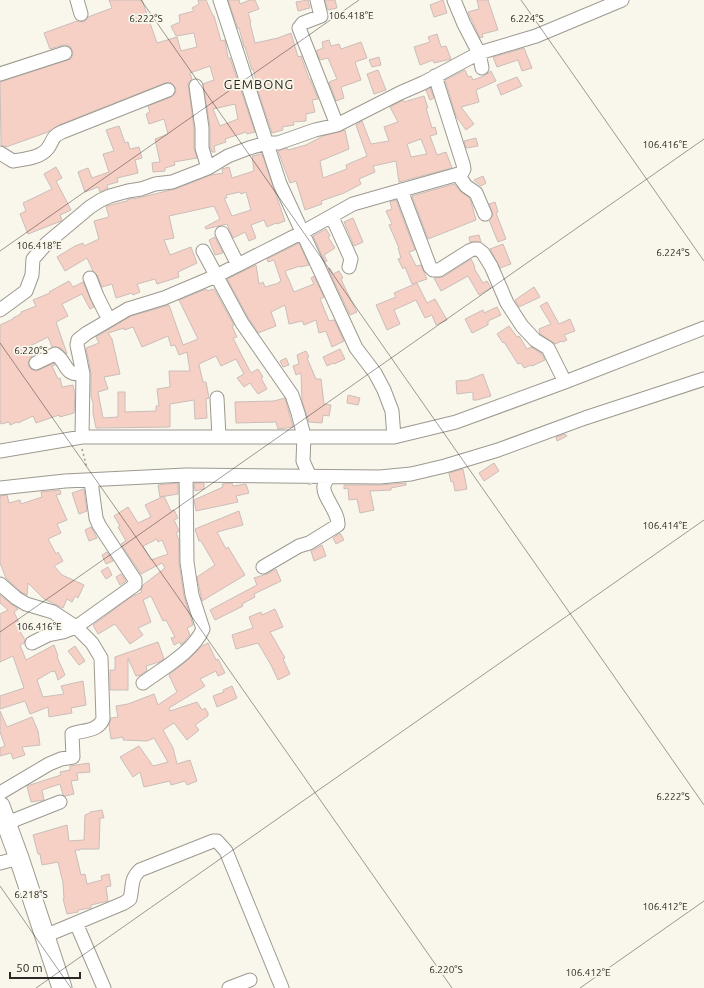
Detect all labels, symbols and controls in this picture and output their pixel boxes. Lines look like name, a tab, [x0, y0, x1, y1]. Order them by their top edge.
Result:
text: 106.418°E	[328, 10, 374, 21]
text: 6.222°S	[129, 13, 163, 24]
text: 6.224°S	[510, 13, 544, 24]
district label: GEMBONG	[224, 77, 294, 91]
text: 106.416°E	[642, 139, 688, 150]
text: 106.418°E	[16, 240, 62, 251]
text: 6.224°S	[656, 247, 690, 258]
text: 6.220°S	[14, 345, 48, 356]
text: 106.414°E	[642, 520, 688, 531]
text: 106.416°E	[16, 621, 62, 632]
text: 6.222°S	[656, 791, 690, 802]
text: 6.218°S	[14, 889, 48, 900]
text: 106.412°E	[642, 901, 688, 912]
scale bar	[10, 954, 80, 980]
text: 50 m	[16, 961, 43, 974]
text: 6.220°S	[429, 964, 463, 975]
text: 106.412°E	[565, 967, 611, 978]

